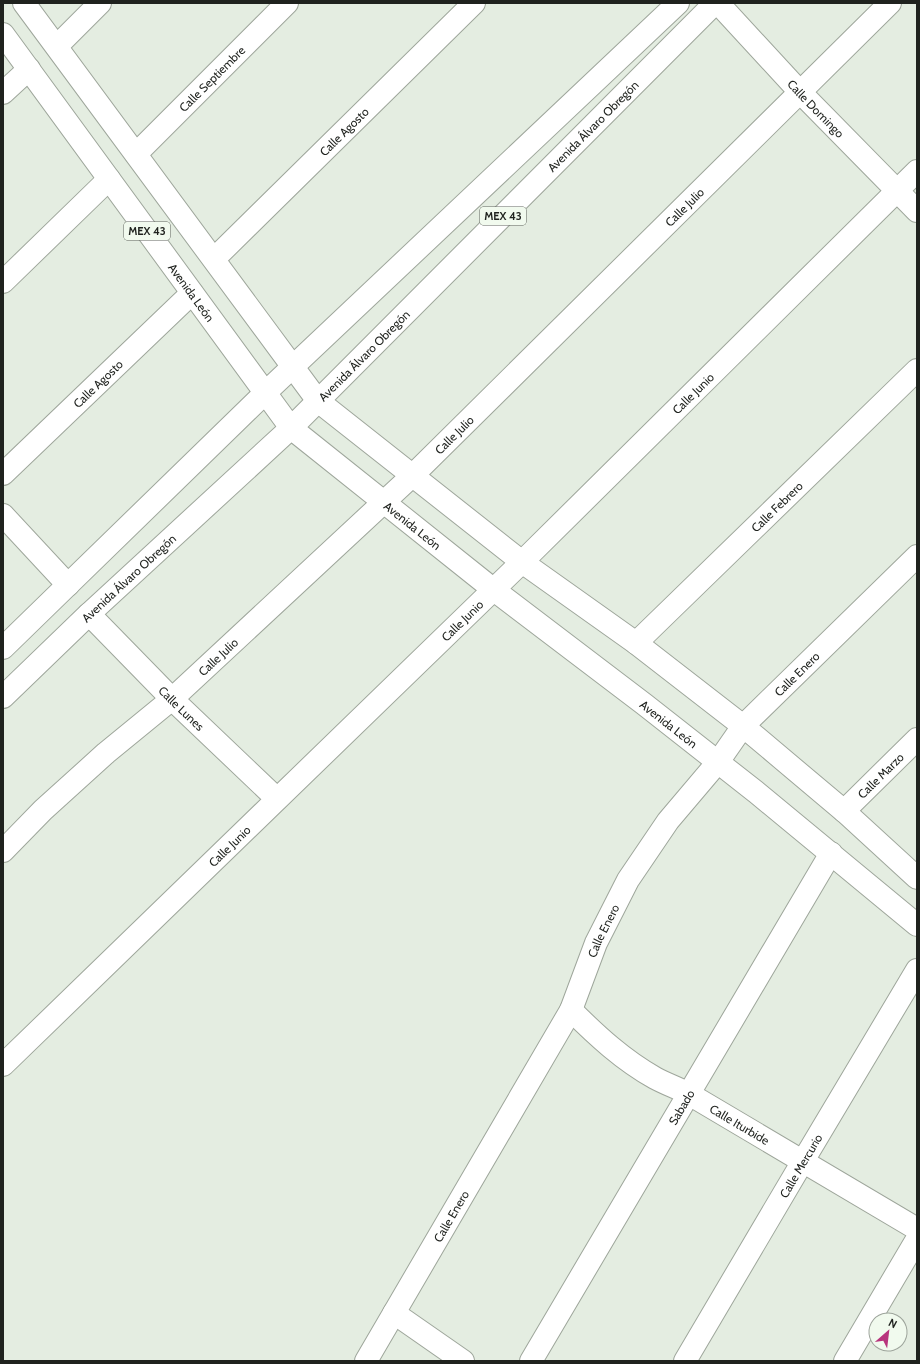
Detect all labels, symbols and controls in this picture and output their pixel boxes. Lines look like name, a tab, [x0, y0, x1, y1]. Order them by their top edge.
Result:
street label: Calle Septiembre	[176, 42, 248, 114]
street label: Calle Domingo	[785, 76, 848, 141]
street label: Avenida Álvaro Obregón	[544, 77, 641, 175]
street label: Calle Agosto	[316, 104, 372, 159]
street label: Calle Julio	[661, 184, 707, 229]
road number: MEX 43	[480, 207, 526, 225]
road number: MEX 43	[124, 222, 170, 240]
street label: Avenida León	[166, 260, 218, 325]
street label: Avenida Álvaro Obregón	[315, 306, 413, 404]
street label: Calle Agosto	[70, 356, 126, 411]
street label: Calle Junio	[669, 369, 717, 417]
street label: Calle Julio	[431, 412, 477, 457]
street label: Calle Febrero	[748, 478, 806, 535]
street label: Avenida León	[381, 498, 445, 553]
street label: Avenida Álvaro Obregón	[78, 530, 179, 625]
street label: Calle Junio	[438, 596, 486, 644]
street label: Calle Julio	[195, 634, 241, 679]
street label: Calle Enero	[771, 648, 823, 699]
street label: Calle Lunes	[156, 683, 208, 733]
street label: Avenida León	[637, 696, 701, 751]
street label: Calle Marzo	[854, 749, 907, 801]
street label: Calle Junio	[205, 822, 254, 870]
street label: Calle Enero	[584, 901, 622, 959]
street label: Sabado	[665, 1086, 697, 1127]
street label: Calle Iturbide	[707, 1101, 772, 1148]
street label: Calle Mercurio	[776, 1130, 825, 1200]
street label: Calle Enero	[430, 1187, 472, 1244]
north arrow	[868, 1312, 908, 1352]
text: N	[886, 1315, 899, 1331]

